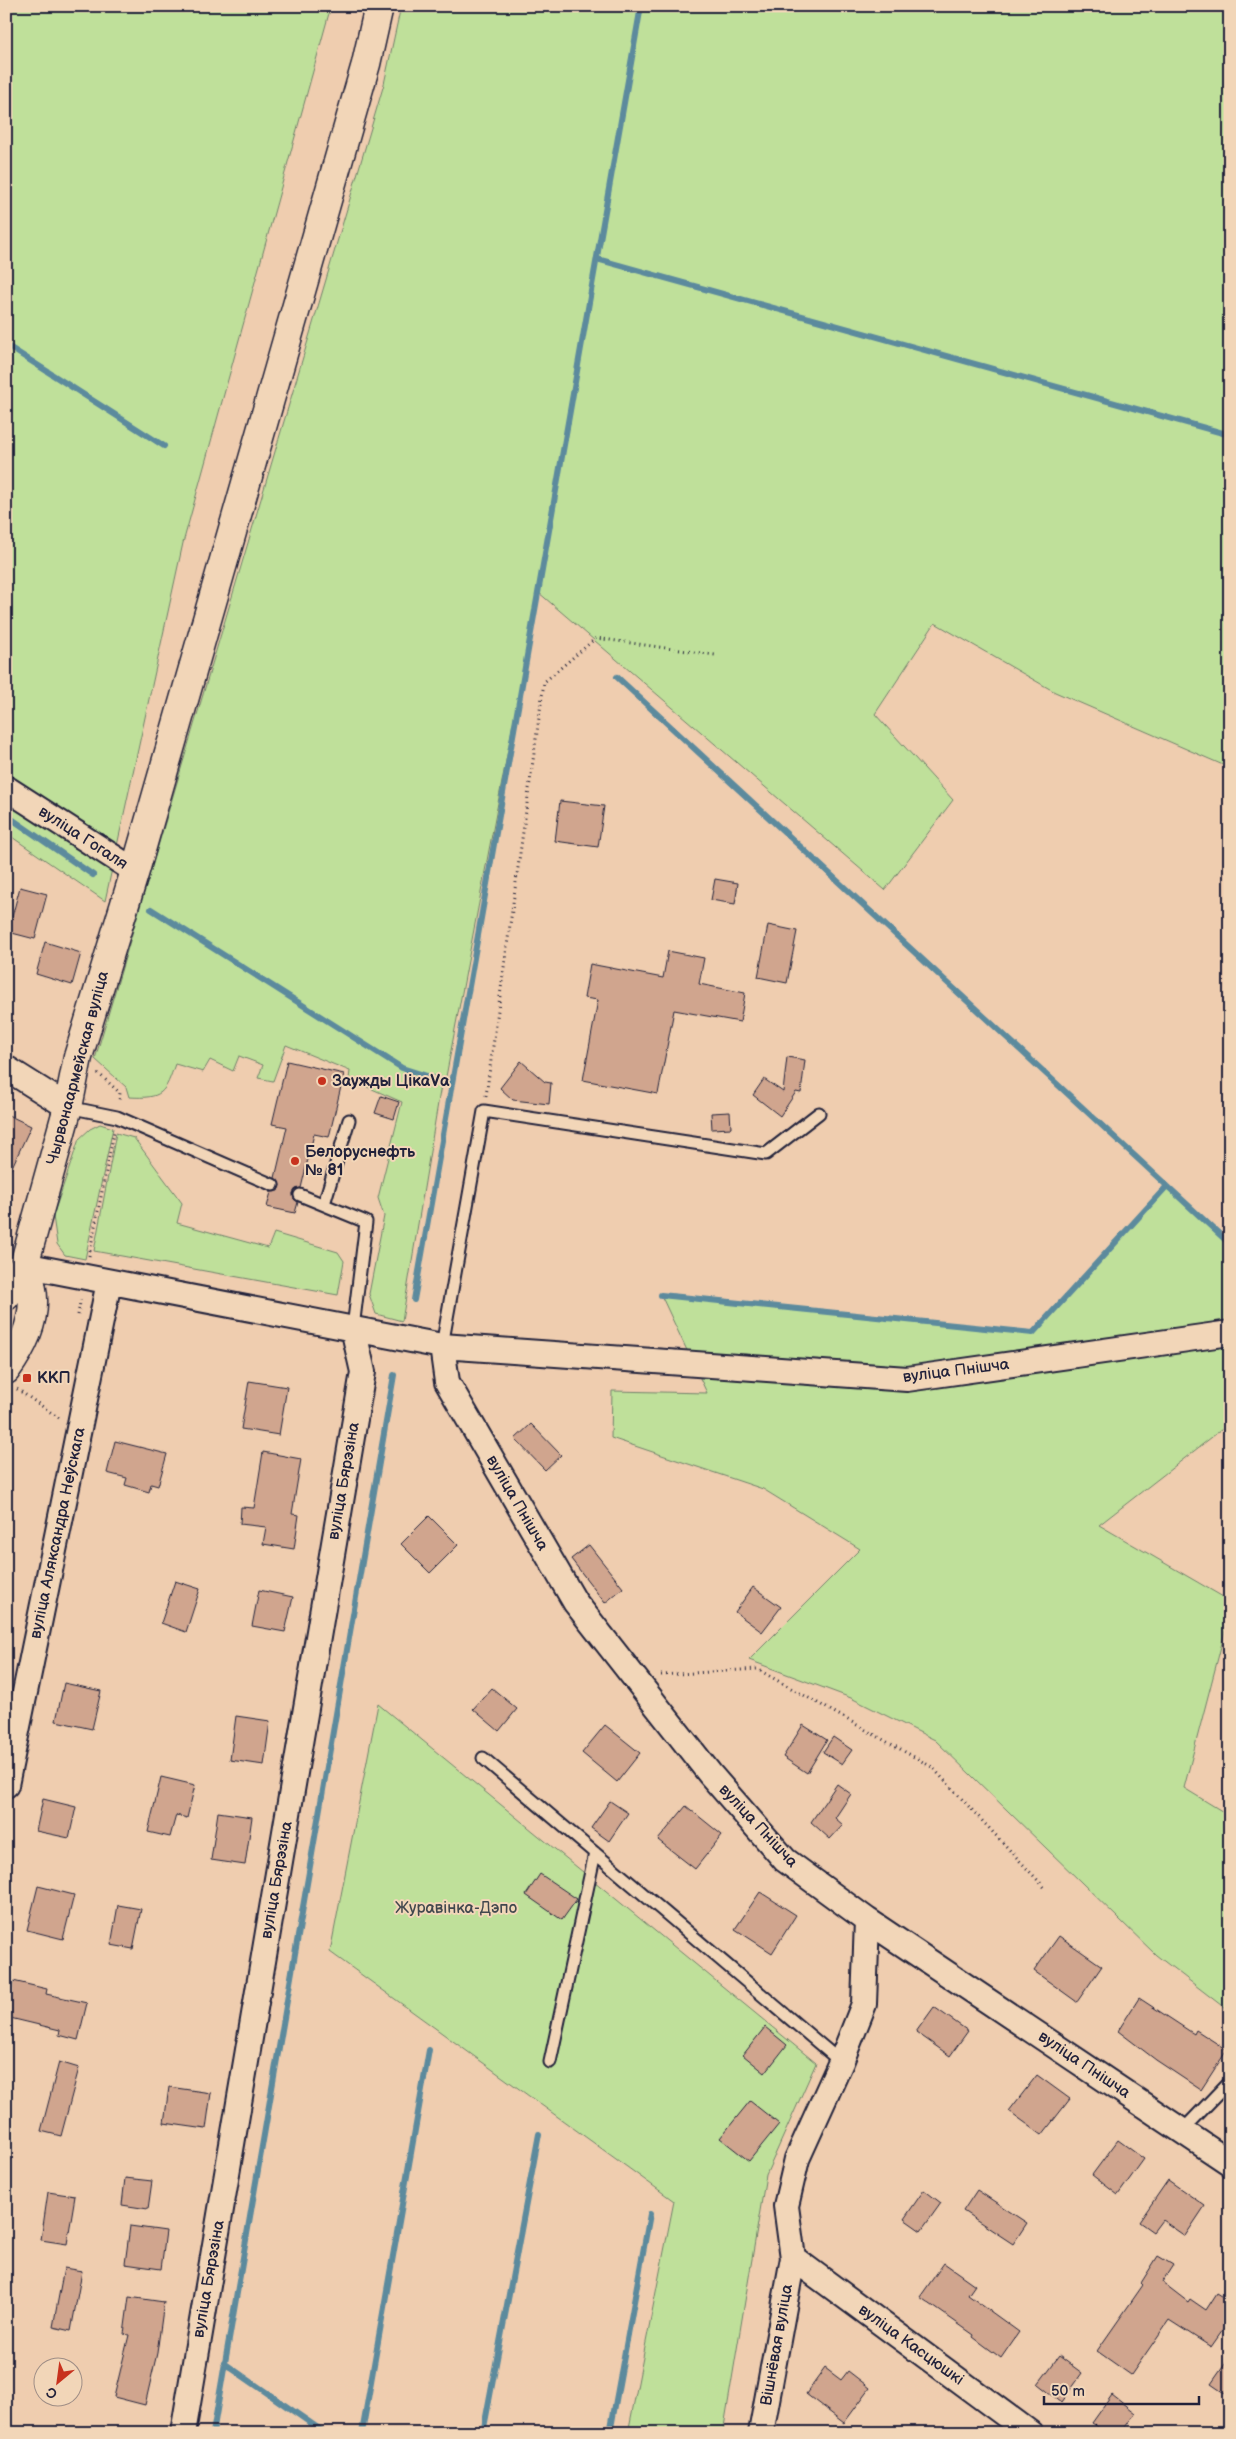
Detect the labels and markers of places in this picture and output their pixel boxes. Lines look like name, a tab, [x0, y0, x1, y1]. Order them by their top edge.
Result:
place label: Заужды ЦікаVа	[332, 1072, 450, 1091]
marker: Заужды ЦікаVа	[316, 1075, 328, 1087]
place label: Белоруснефть № 81	[305, 1143, 416, 1180]
marker: Белоруснефть № 81	[289, 1155, 301, 1167]
place label: ККП	[37, 1369, 71, 1388]
marker: ККП	[21, 1372, 33, 1384]

